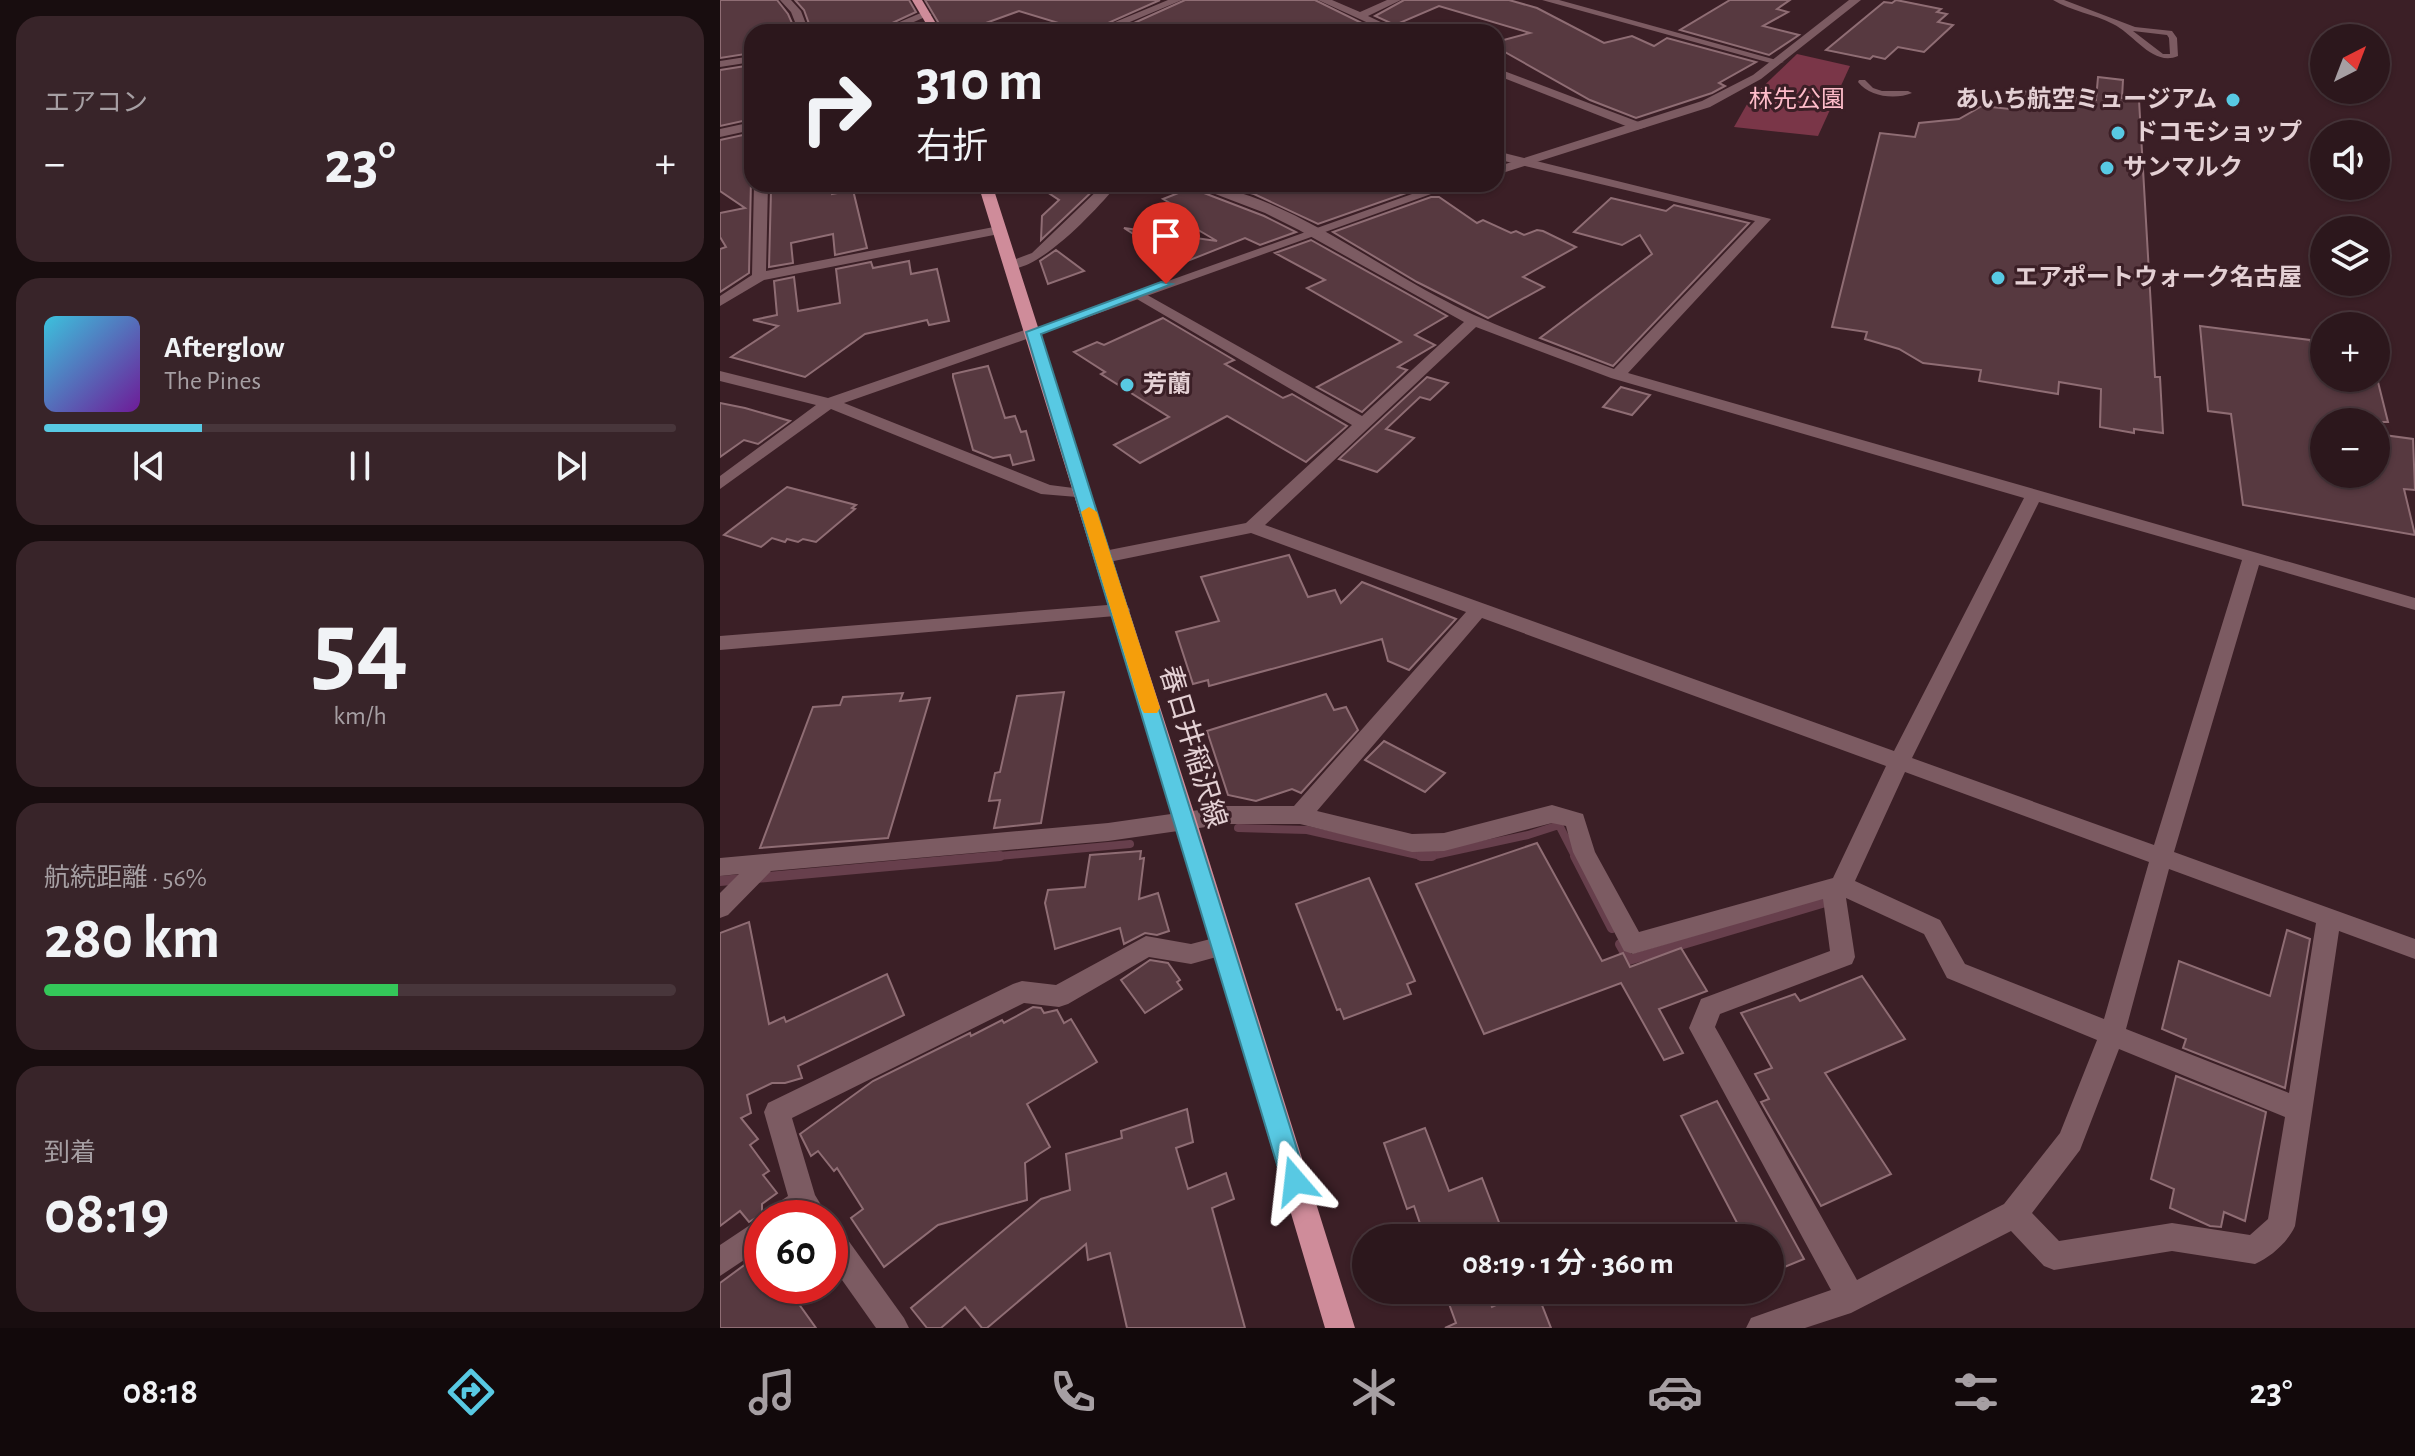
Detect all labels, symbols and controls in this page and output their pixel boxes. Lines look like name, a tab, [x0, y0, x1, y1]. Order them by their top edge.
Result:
north arrow	[2310, 24, 2390, 104]
map controls	[2310, 24, 2390, 488]
text: 310 m	[916, 54, 1043, 110]
icon: right	[784, 56, 888, 160]
park label: 林先公園	[1749, 86, 1845, 112]
place label: あいち航空ミュージアム	[1955, 86, 2217, 112]
text: エアコン	[44, 90, 148, 116]
marker: あいち航空ミュージアム	[2224, 91, 2242, 109]
place label: ドコモショップ	[2134, 119, 2302, 145]
button: sound	[2310, 120, 2390, 200]
marker: ドコモショップ	[2109, 124, 2127, 142]
text: 右折	[916, 129, 988, 165]
text: 23°	[324, 134, 396, 194]
text: −	[44, 142, 65, 186]
text: +	[655, 142, 676, 186]
place label: サンマルク	[2123, 155, 2243, 180]
marker: サンマルク	[2098, 159, 2116, 177]
pin	[1132, 202, 1200, 284]
icon: arrive	[1144, 214, 1188, 258]
button: layers	[2310, 216, 2390, 296]
place label: エアポートウォーク名古屋	[2014, 264, 2302, 290]
marker: エアポートウォーク名古屋	[1989, 269, 2007, 287]
button: +	[2310, 312, 2390, 392]
text: Afterglow	[164, 333, 285, 363]
text: The Pines	[164, 368, 261, 394]
place label: 芳蘭	[1143, 371, 1191, 397]
marker: 芳蘭	[1118, 376, 1136, 394]
button: −	[2310, 408, 2390, 488]
icon: previous	[127, 444, 171, 488]
icon: pause	[338, 444, 382, 488]
icon: next	[549, 444, 593, 488]
text: 54	[311, 597, 409, 701]
street label: 春日井稲沢線	[1154, 662, 1232, 831]
text: km/h	[333, 703, 387, 729]
text: 航続距離 · 56%	[44, 865, 207, 891]
text: 280 km	[44, 909, 220, 969]
position arrow	[1253, 1139, 1337, 1223]
text: 到着	[44, 1140, 96, 1166]
text: 08:19	[44, 1184, 169, 1244]
speed limit sign: 60	[744, 1200, 848, 1304]
text: 08:19 · 1 分 · 360 m	[1462, 1249, 1674, 1279]
icon: directions	[443, 1364, 499, 1420]
icon: music	[744, 1364, 800, 1420]
icon: phone	[1045, 1364, 1101, 1420]
icon: climate	[1346, 1364, 1402, 1420]
icon: car	[1647, 1364, 1703, 1420]
icon: filters	[1948, 1364, 2004, 1420]
text: 08:18	[123, 1374, 198, 1410]
text: 23°	[2249, 1374, 2292, 1410]

